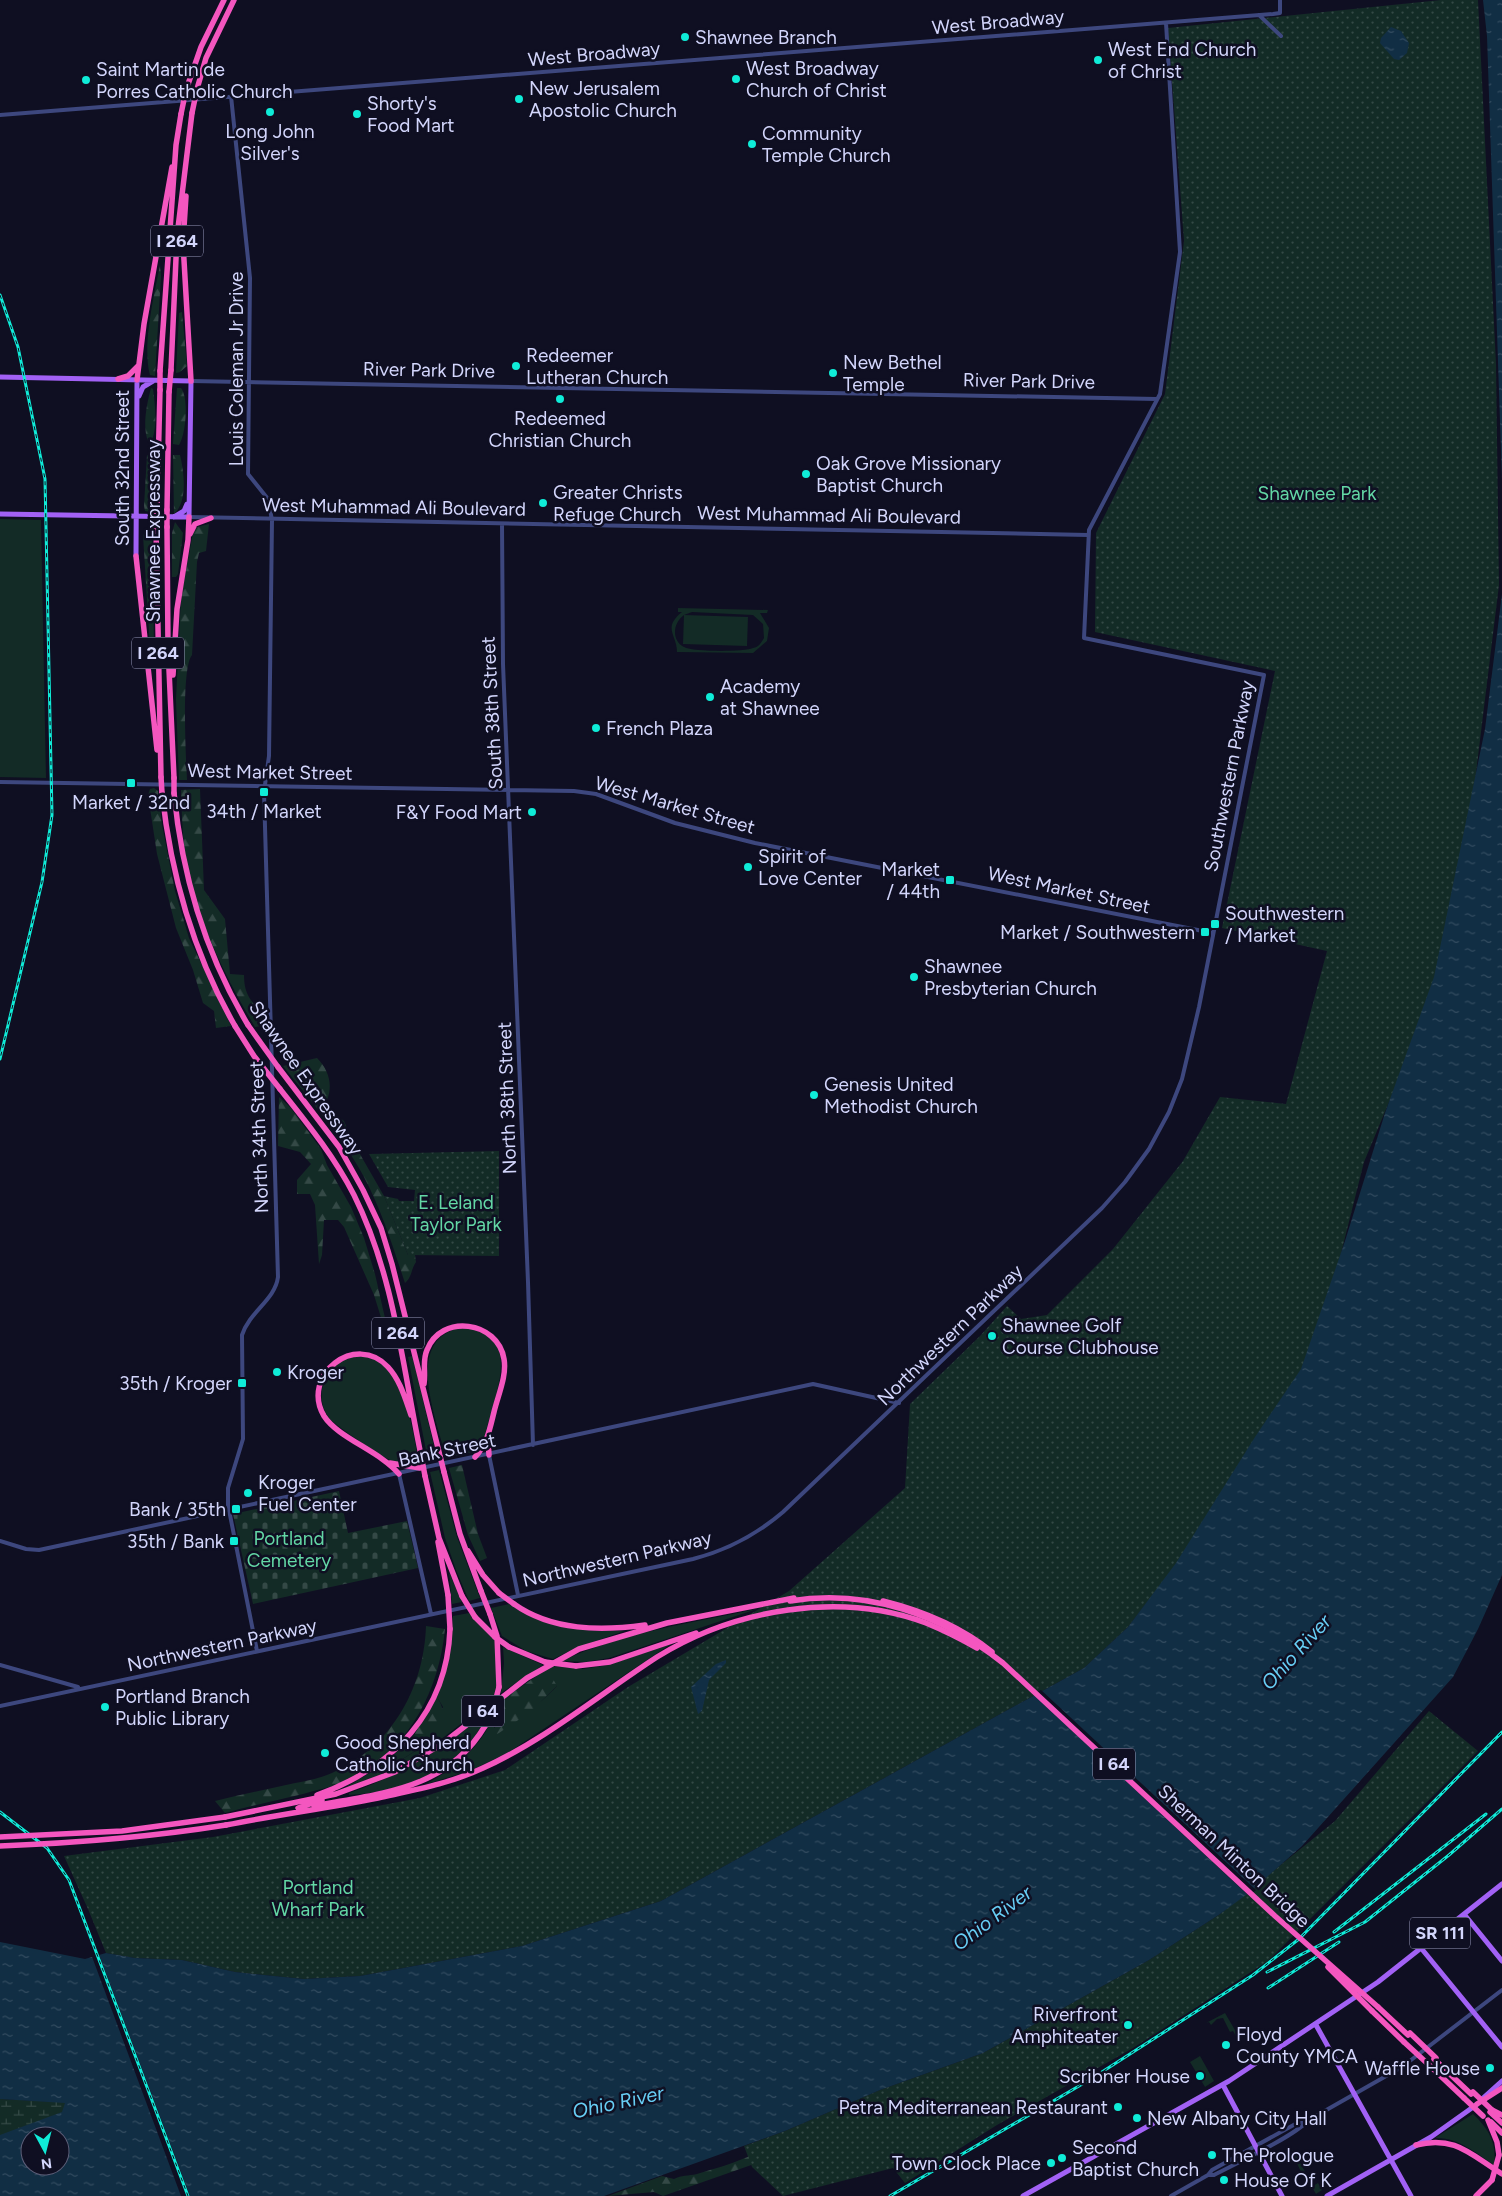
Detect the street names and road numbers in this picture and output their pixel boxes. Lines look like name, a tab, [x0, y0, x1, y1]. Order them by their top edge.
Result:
street label: West Broadway	[931, 5, 1065, 39]
street label: West Broadway	[527, 37, 661, 71]
road number: I 264	[151, 226, 203, 256]
street label: Louis Coleman Jr Drive	[225, 272, 248, 466]
street label: River Park Drive	[363, 357, 495, 383]
street label: River Park Drive	[963, 368, 1095, 394]
street label: South 32nd Street	[111, 390, 134, 546]
street label: Shawnee Expressway	[142, 440, 165, 622]
street label: West Muhammad Ali Boulevard	[262, 493, 526, 521]
street label: West Muhammad Ali Boulevard	[697, 501, 961, 529]
street label: South 38th Street	[477, 636, 507, 790]
road number: I 264	[132, 638, 184, 668]
street label: Southwestern Parkway	[1199, 678, 1259, 874]
street label: West Market Street	[187, 759, 353, 785]
street label: West Market Street	[592, 771, 758, 839]
street label: West Market Street	[986, 862, 1152, 918]
street label: Shawnee Expressway	[244, 996, 368, 1160]
street label: North 38th Street	[493, 1021, 521, 1175]
street label: North 34th Street	[245, 1060, 273, 1214]
street label: Northwestern Parkway	[872, 1260, 1028, 1410]
road number: I 264	[372, 1318, 424, 1349]
street label: Bank Street	[396, 1428, 498, 1472]
street label: Northwestern Parkway	[520, 1526, 714, 1592]
street label: Northwestern Parkway	[125, 1614, 319, 1676]
road number: I 64	[462, 1695, 504, 1726]
road number: I 64	[1093, 1748, 1135, 1780]
street label: Sherman Minton Bridge	[1153, 1779, 1315, 1933]
road number: SR 111	[1410, 1918, 1470, 1949]

